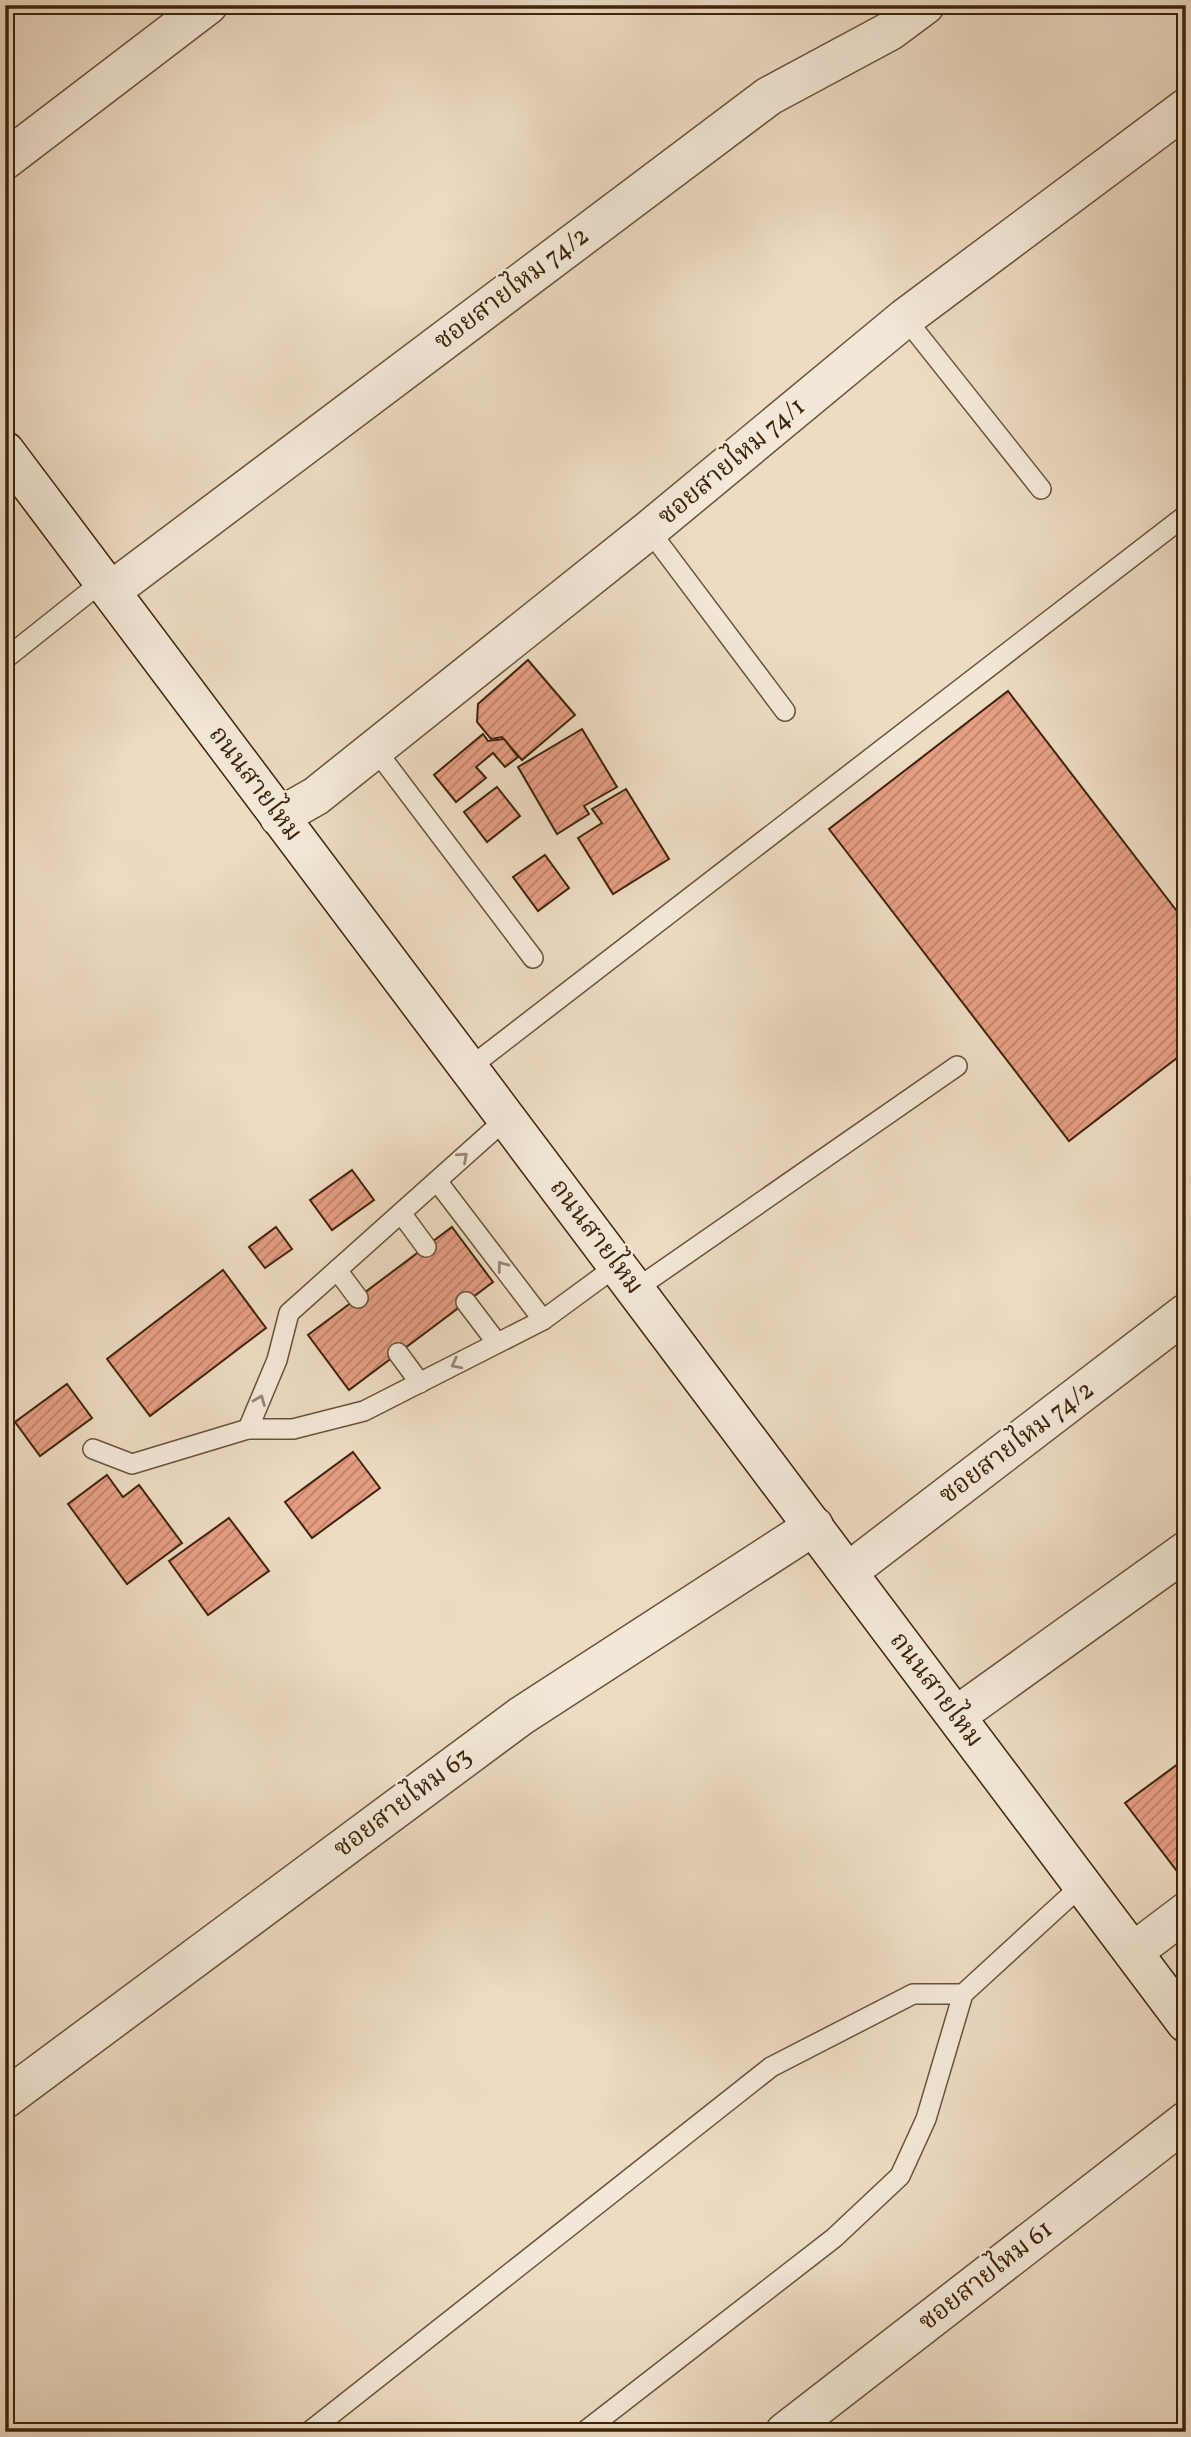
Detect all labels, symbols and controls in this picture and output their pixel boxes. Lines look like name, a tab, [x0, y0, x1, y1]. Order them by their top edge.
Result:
street label: ซอยสายไหม 74/2	[426, 217, 597, 359]
street label: ซอยสายไหม 74/1	[649, 388, 813, 534]
street label: ถนนสายไหม	[199, 717, 312, 849]
one-way arrow	[455, 1153, 468, 1165]
street label: ถนนสายไหม	[540, 1170, 653, 1302]
one-way arrow	[497, 1261, 510, 1274]
one-way arrow	[451, 1356, 463, 1370]
street label: ซอยสายไหม 74/2	[931, 1371, 1102, 1513]
one-way arrow	[252, 1395, 266, 1407]
street label: ถนนสายไหม	[880, 1623, 993, 1755]
street label: ซอยสายไหม 63	[325, 1738, 479, 1867]
street label: ซอยสายไหม 61	[910, 2211, 1061, 2340]

